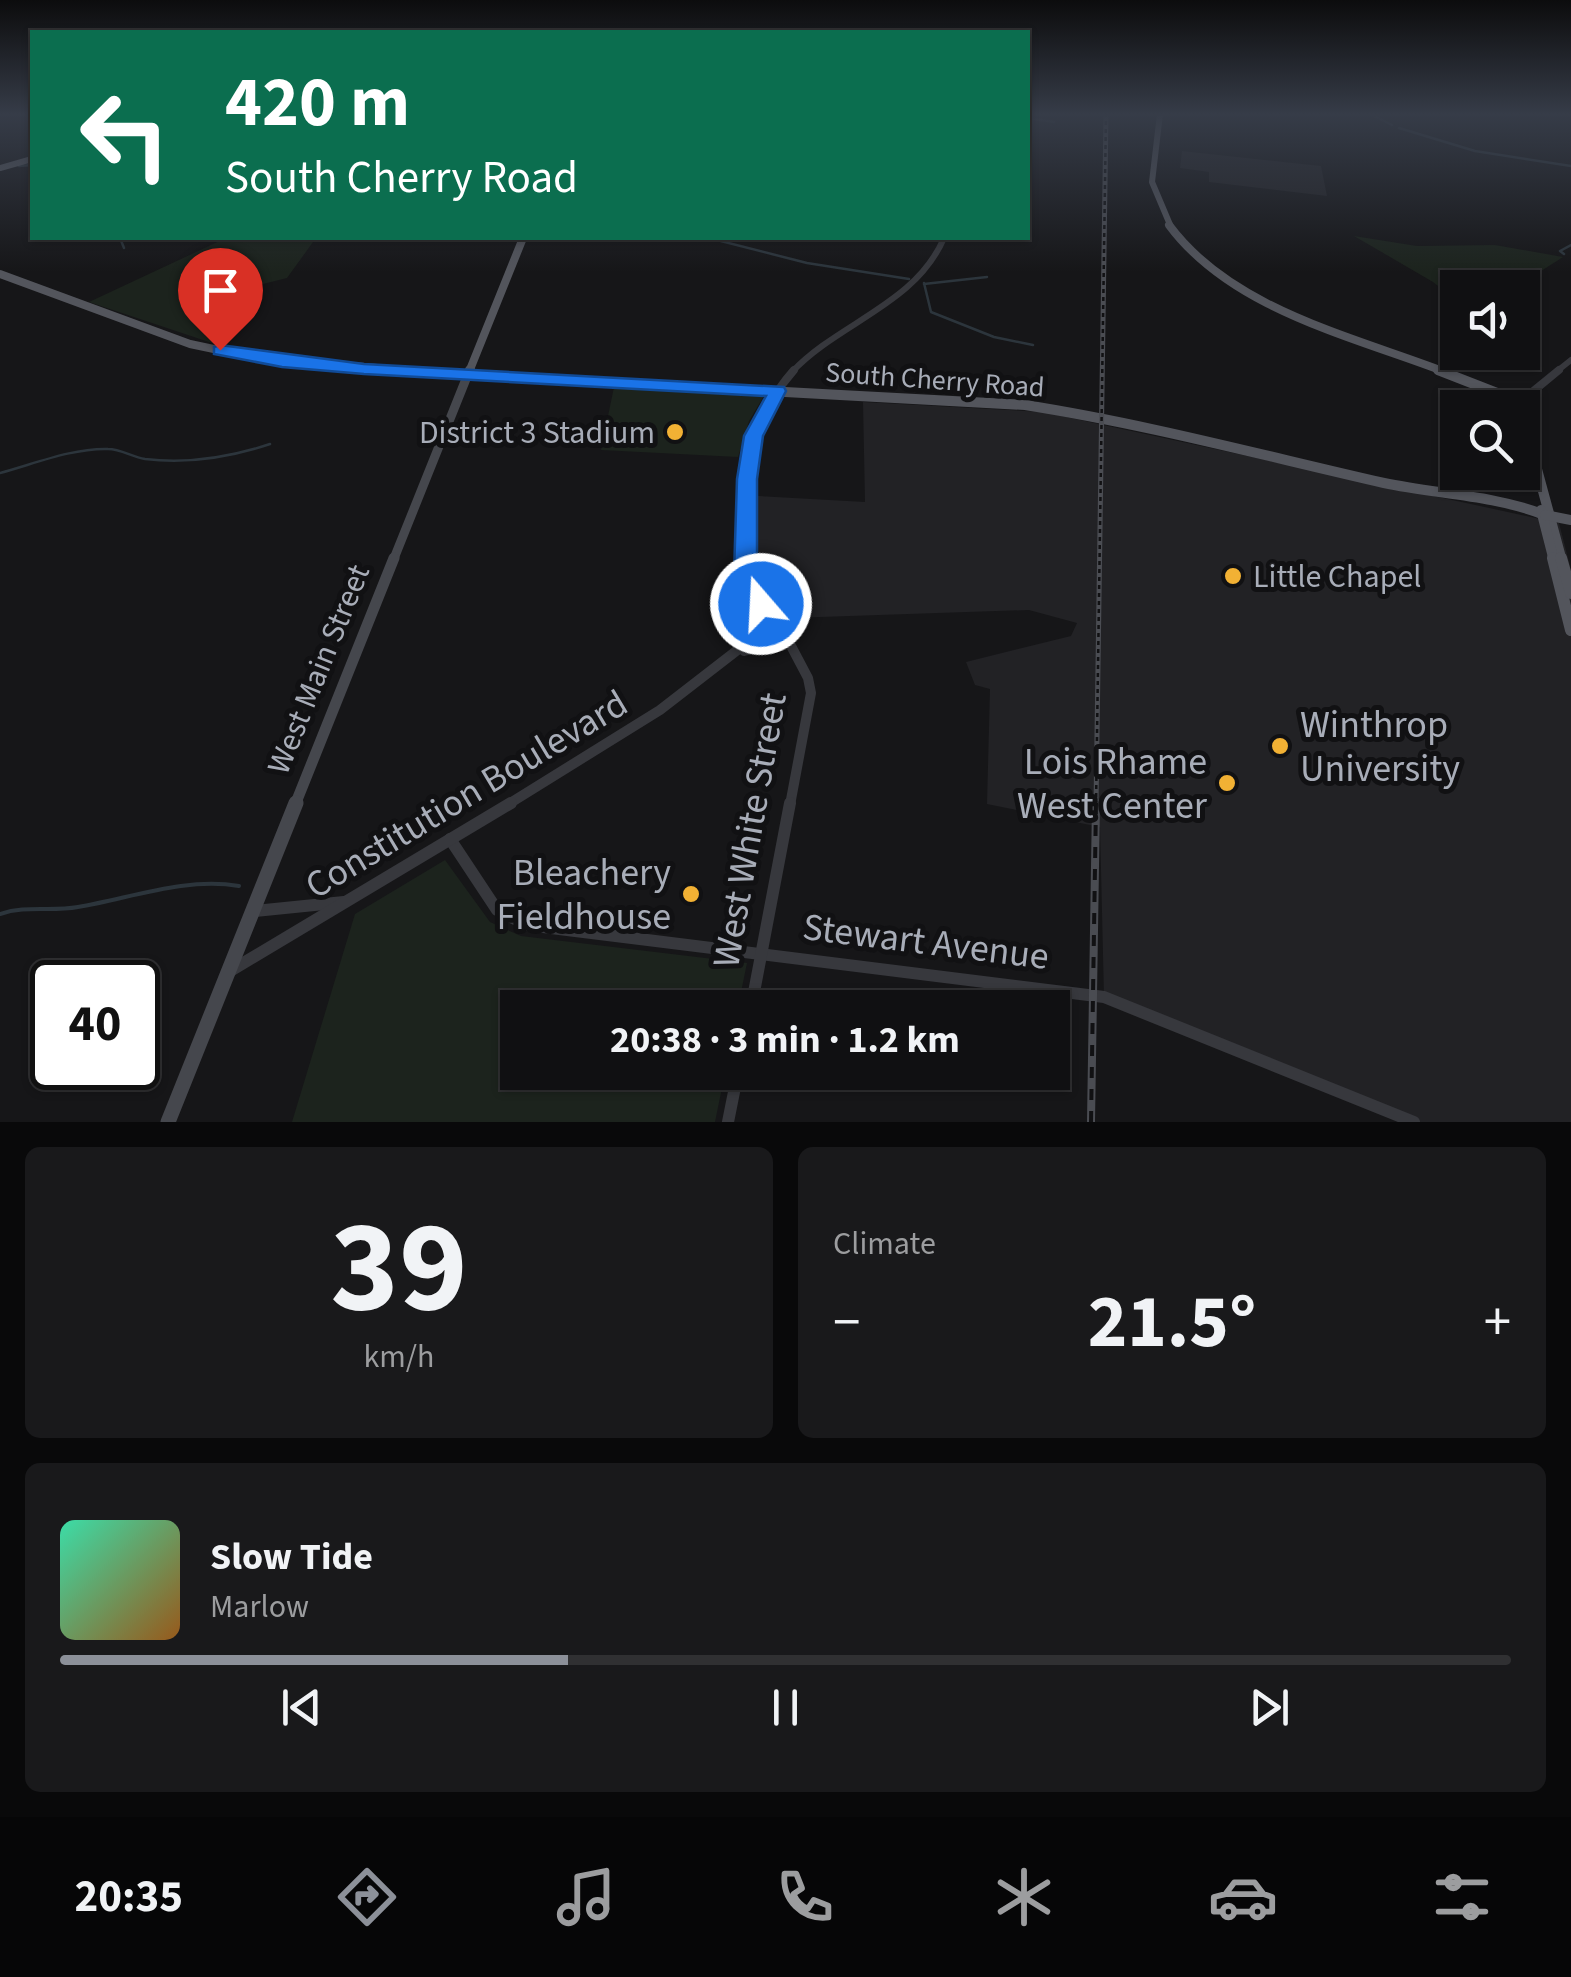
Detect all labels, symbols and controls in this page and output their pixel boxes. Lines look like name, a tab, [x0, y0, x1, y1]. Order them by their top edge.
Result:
text: 420 m	[225, 53, 410, 153]
icon: left	[60, 70, 190, 200]
text: South Cherry Road	[225, 146, 578, 210]
pin	[178, 248, 263, 351]
icon: arrive	[193, 263, 248, 318]
map controls	[1440, 270, 1540, 490]
button: sound	[1440, 270, 1540, 370]
street label: South Cherry Road	[824, 352, 1046, 408]
button: search	[1440, 390, 1540, 490]
place label: District 3 Stadium	[419, 410, 655, 456]
marker: District 3 Stadium	[664, 421, 686, 443]
position arrow	[709, 552, 813, 656]
place label: Little Chapel	[1253, 554, 1421, 600]
street label: West Main Street	[256, 558, 382, 781]
marker: Little Chapel	[1222, 565, 1244, 587]
street label: Constitution Boulevard	[295, 677, 638, 913]
street label: West White Street	[699, 688, 801, 972]
place label: Winthrop University	[1300, 698, 1460, 796]
place label: Lois Rhame West Center	[1017, 735, 1208, 833]
marker: Winthrop University	[1269, 735, 1291, 757]
marker: Lois Rhame West Center	[1216, 772, 1238, 794]
place label: Bleachery Fieldhouse	[497, 846, 671, 944]
marker: Bleachery Fieldhouse	[680, 883, 702, 905]
street label: Stewart Avenue	[800, 900, 1052, 984]
speed limit sign: 40	[30, 960, 160, 1090]
text: 20:38 · 3 min · 1.2 km	[610, 1013, 960, 1067]
text: 39	[330, 1176, 468, 1361]
text: Climate	[833, 1221, 936, 1267]
text: 21.5°	[1088, 1269, 1256, 1376]
text: −	[833, 1284, 860, 1362]
text: +	[1484, 1284, 1511, 1362]
text: km/h	[364, 1334, 434, 1380]
text: Slow Tide	[210, 1530, 373, 1584]
text: Marlow	[210, 1584, 309, 1630]
icon: previous	[274, 1680, 329, 1735]
icon: pause	[758, 1680, 813, 1735]
icon: next	[1242, 1680, 1297, 1735]
icon: directions	[332, 1862, 402, 1932]
icon: music	[551, 1862, 621, 1932]
icon: phone	[770, 1862, 840, 1932]
icon: climate	[989, 1862, 1059, 1932]
icon: car	[1208, 1862, 1278, 1932]
icon: filters	[1427, 1862, 1497, 1932]
text: 20:35	[74, 1865, 183, 1929]

